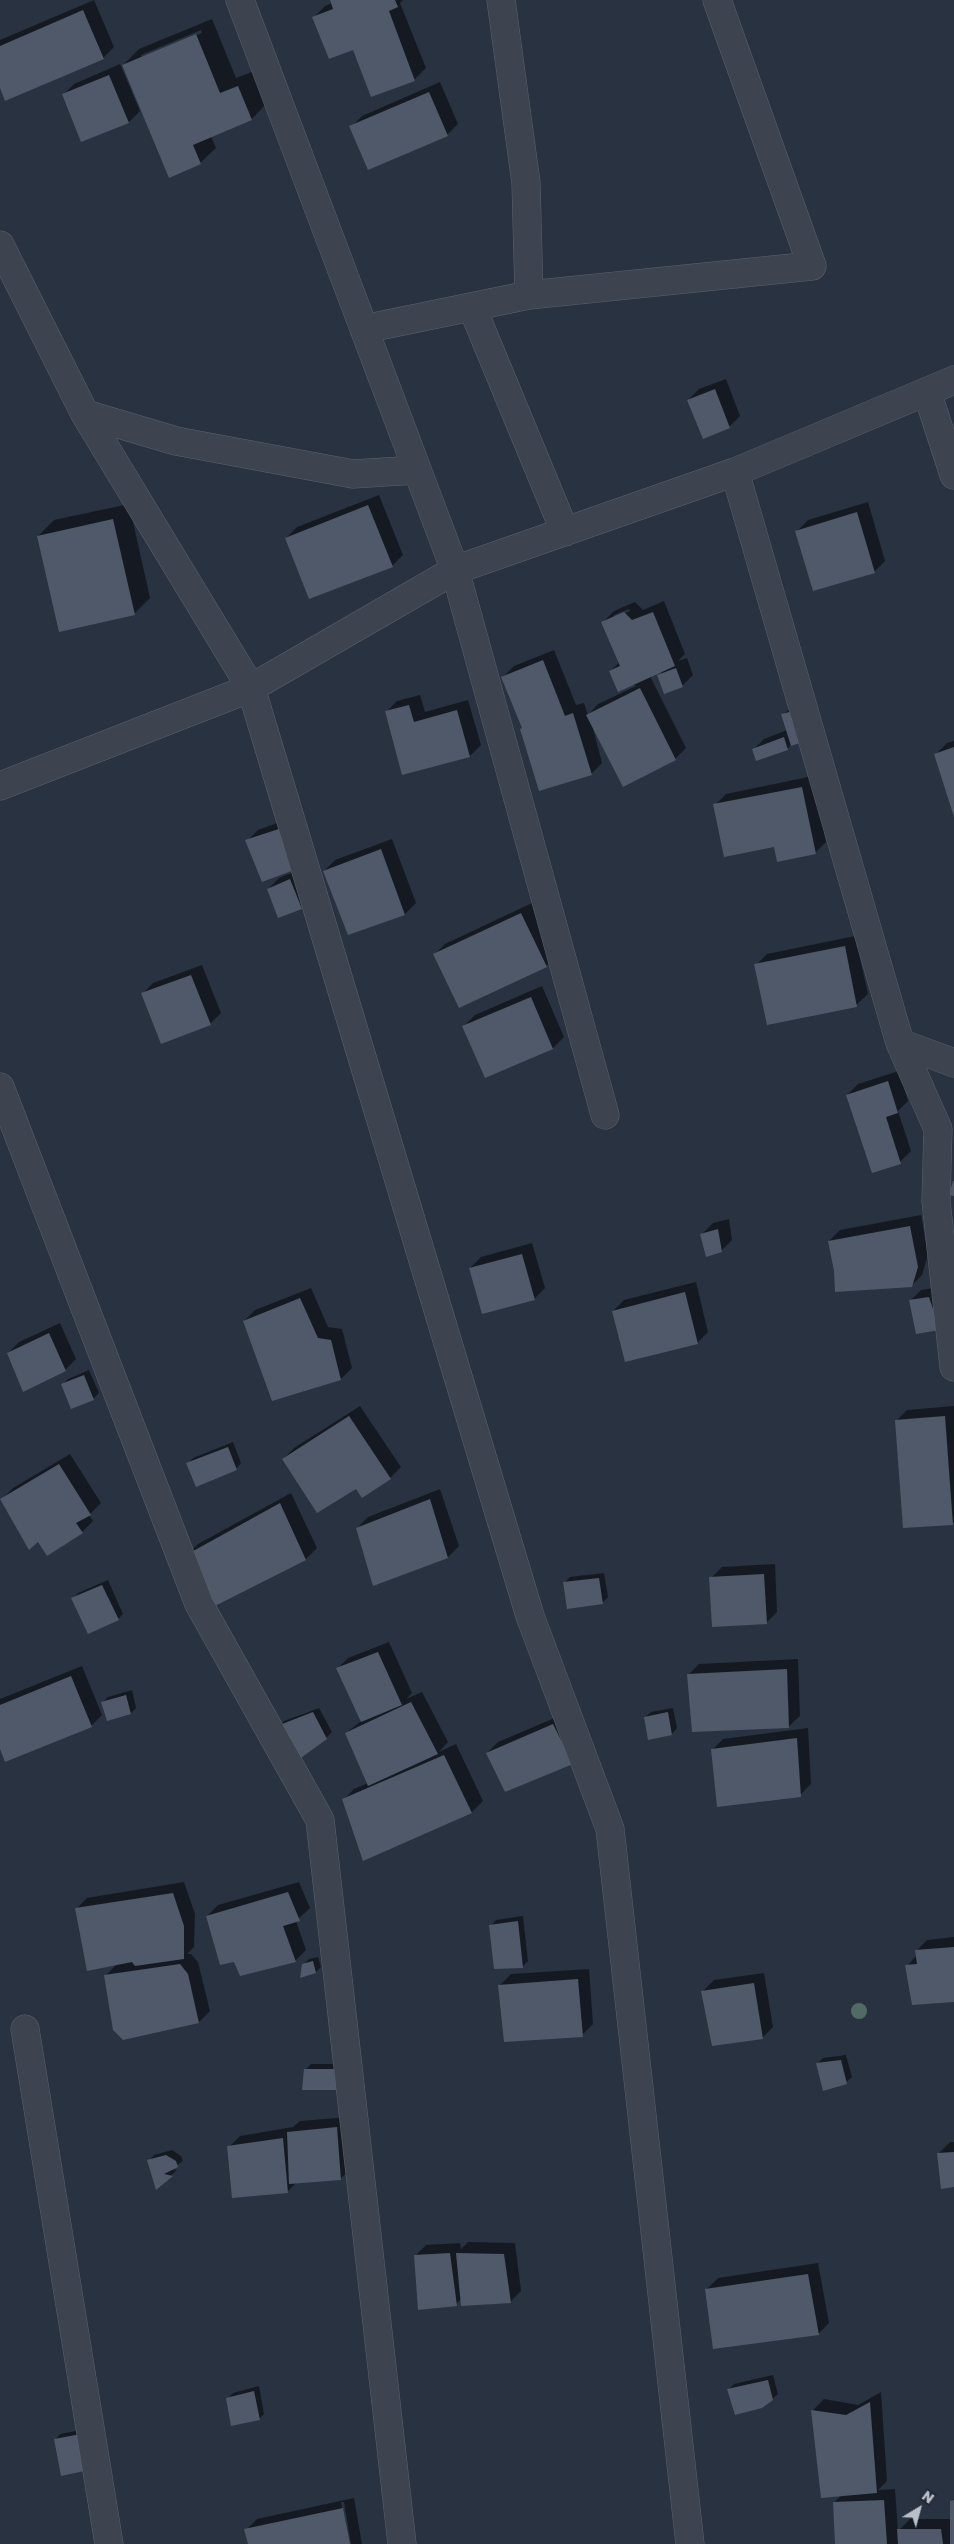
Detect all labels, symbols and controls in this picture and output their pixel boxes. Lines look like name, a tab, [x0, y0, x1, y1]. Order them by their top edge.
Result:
north arrow	[894, 2484, 944, 2534]
text: N	[919, 2487, 938, 2507]

